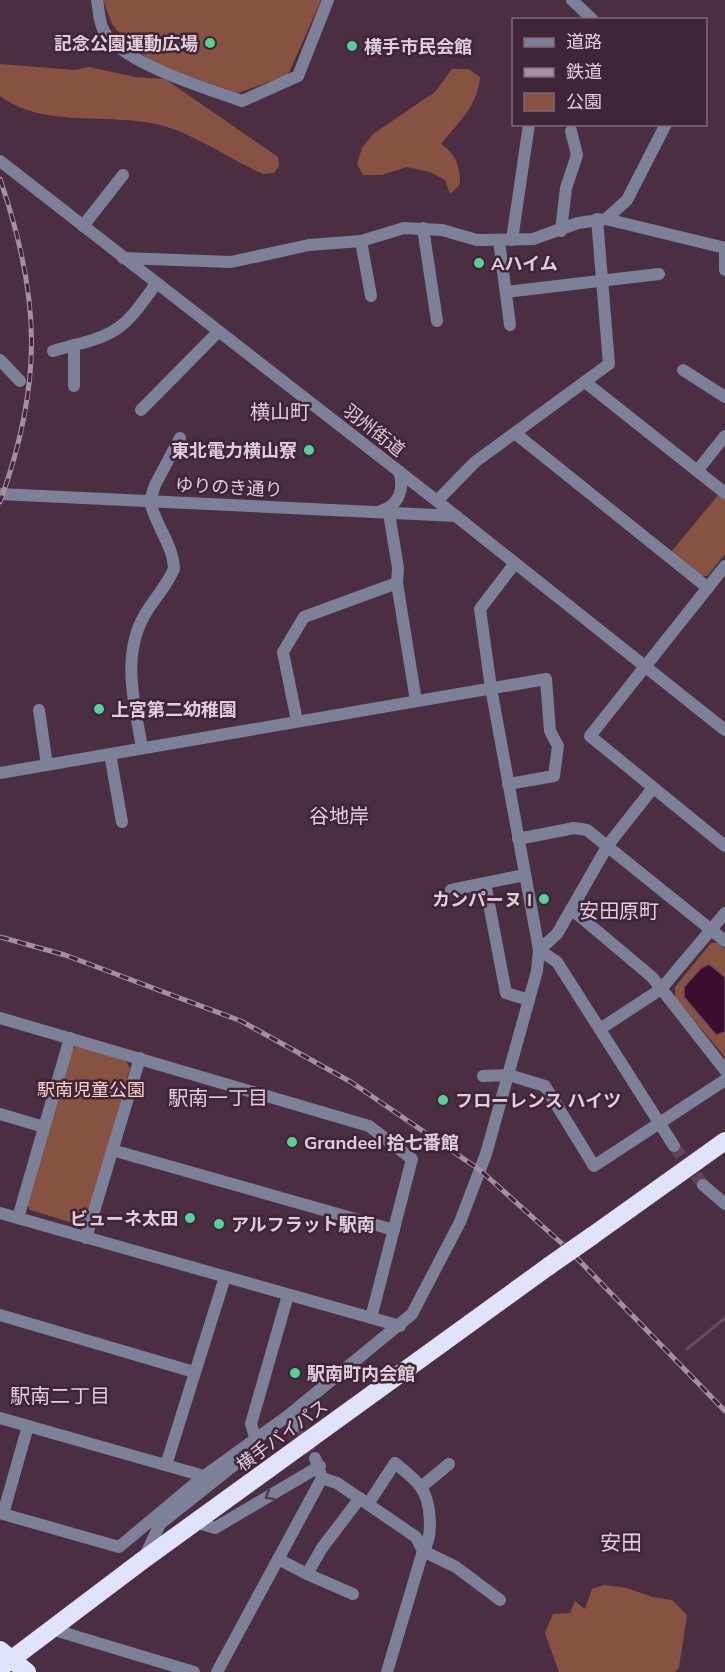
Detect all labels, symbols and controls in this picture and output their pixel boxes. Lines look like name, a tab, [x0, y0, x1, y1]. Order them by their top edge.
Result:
legend	[512, 18, 707, 126]
text: 道路	[566, 30, 602, 53]
place label: 記念公園運動広場	[54, 32, 198, 55]
place label: 横手市民会館	[364, 35, 472, 58]
marker: 記念公園運動広場	[203, 36, 217, 50]
marker: 横手市民会館	[345, 39, 359, 53]
text: 鉄道	[566, 60, 602, 83]
text: 公園	[566, 90, 602, 113]
place label: Aハイム	[491, 252, 558, 275]
marker: Aハイム	[472, 256, 486, 270]
district label: 横山町	[250, 399, 310, 424]
street label: 羽州街道	[339, 399, 409, 461]
place label: 東北電力横山寮	[171, 439, 297, 462]
marker: 東北電力横山寮	[302, 443, 316, 457]
street label: ゆりのき通り	[175, 473, 283, 501]
place label: 上宮第二幼稚園	[111, 698, 237, 721]
marker: 上宮第二幼稚園	[92, 702, 106, 716]
district label: 谷地岸	[309, 803, 369, 828]
place label: カンパーヌ I	[432, 888, 532, 911]
marker: カンパーヌ I	[537, 892, 551, 906]
district label: 安田原町	[579, 898, 659, 923]
park label: 駅南児童公園	[37, 1078, 145, 1101]
district label: 駅南一丁目	[168, 1085, 268, 1110]
place label: フローレンス ハイツ	[455, 1089, 621, 1112]
marker: フローレンス ハイツ	[436, 1093, 450, 1107]
place label: Grandeel 拾七番館	[304, 1131, 459, 1154]
marker: Grandeel 拾七番館	[285, 1135, 299, 1149]
place label: ビューネ太田	[70, 1207, 178, 1230]
marker: ビューネ太田	[183, 1211, 197, 1225]
place label: アルフラット駅南	[231, 1213, 375, 1236]
marker: アルフラット駅南	[212, 1217, 226, 1231]
place label: 駅南町内会館	[307, 1362, 415, 1385]
marker: 駅南町内会館	[288, 1366, 302, 1380]
district label: 駅南二丁目	[10, 1383, 110, 1408]
street label: 横手バイパス	[232, 1394, 332, 1476]
one-way arrow	[265, 1489, 275, 1500]
district label: 安田	[600, 1529, 642, 1555]

